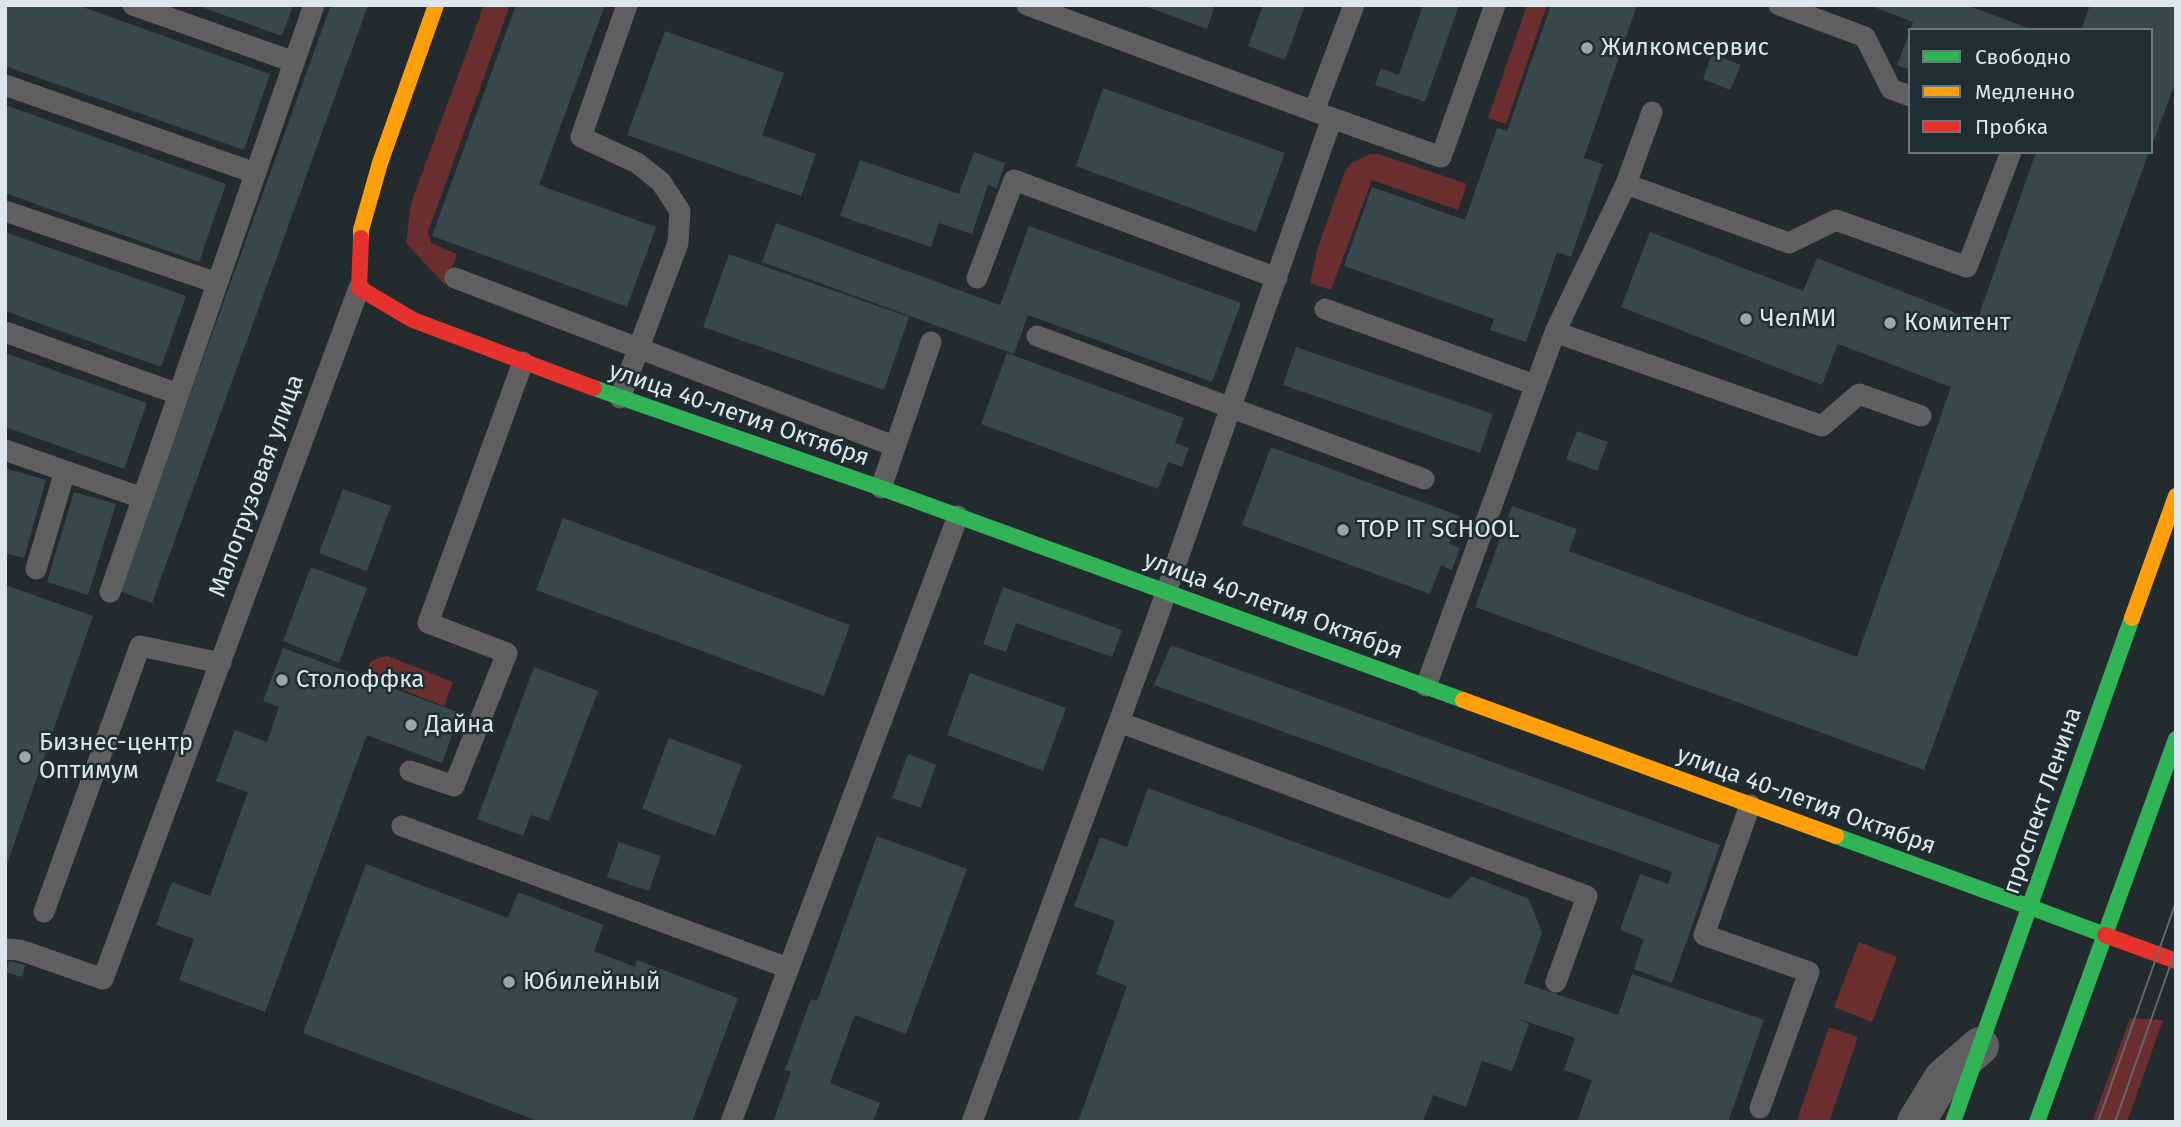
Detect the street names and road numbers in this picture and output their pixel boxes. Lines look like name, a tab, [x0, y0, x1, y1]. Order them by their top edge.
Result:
street label: улица 40-летия Октября	[605, 357, 873, 473]
street label: Малогрузовая улица	[203, 371, 311, 601]
street label: улица 40-летия Октября	[1140, 546, 1406, 666]
street label: проспект Ленина	[1998, 704, 2088, 898]
street label: улица 40-летия Октября	[1673, 741, 1939, 861]

